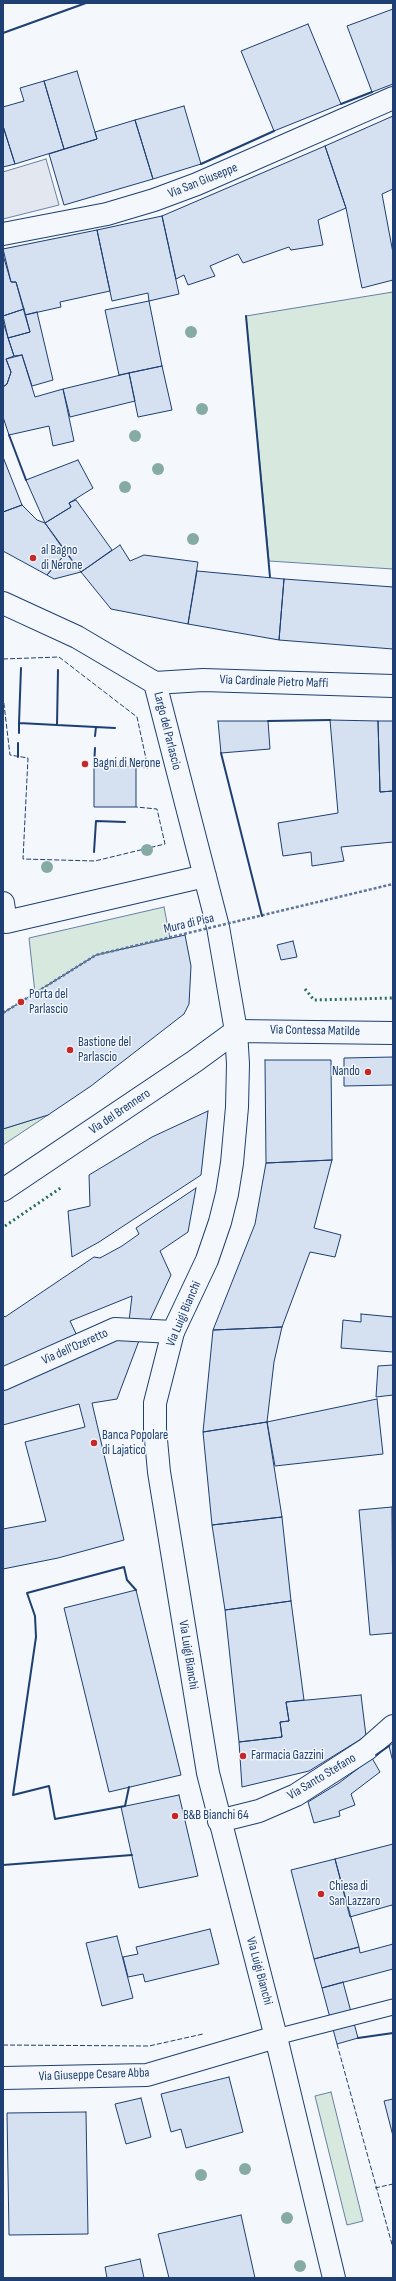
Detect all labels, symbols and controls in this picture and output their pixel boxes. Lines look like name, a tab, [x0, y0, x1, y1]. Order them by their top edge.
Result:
street label: Via San Giuseppe	[166, 160, 240, 202]
place label: al Bagno di Nerone	[41, 543, 82, 574]
marker: al Bagno di Nerone	[28, 553, 38, 563]
street label: Via Cardinale Pietro Maffi	[219, 672, 329, 692]
street label: Largo del Parlascio	[150, 690, 184, 772]
place label: Bagni di Nerone	[93, 756, 161, 772]
marker: Bagni di Nerone	[80, 759, 90, 769]
street label: Mura di Pisa	[162, 911, 216, 937]
place label: Porta del Parlascio	[29, 987, 68, 1018]
marker: Porta del Parlascio	[16, 997, 26, 1007]
street label: Via Contessa Matilde	[270, 1022, 360, 1040]
place label: Bastione del Parlascio	[78, 1035, 131, 1066]
marker: Bastione del Parlascio	[65, 1045, 75, 1055]
place label: Nando	[332, 1064, 360, 1080]
marker: Nando	[363, 1067, 373, 1077]
street label: Via del Brennero	[87, 1086, 153, 1138]
street label: Via Luigi Bianchi	[163, 1279, 205, 1349]
street label: Via dell'Ozeretto	[39, 1325, 111, 1369]
place label: Banca Popolare di Lajatico	[102, 1428, 168, 1459]
marker: Banca Popolare di Lajatico	[89, 1438, 99, 1448]
street label: Via Luigi Bianchi	[175, 1619, 201, 1691]
place label: Farmacia Gazzini	[251, 1748, 324, 1764]
street label: Via Santo Stefano	[285, 1750, 359, 1804]
marker: Farmacia Gazzini	[238, 1751, 248, 1761]
place label: B&B Bianchi 64	[183, 1808, 249, 1824]
marker: B&B Bianchi 64	[170, 1811, 180, 1821]
place label: Chiesa di San Lazzaro	[329, 1879, 380, 1910]
marker: Chiesa di San Lazzaro	[316, 1889, 326, 1899]
street label: Via Luigi Bianchi	[242, 1935, 276, 2007]
street label: Via Giuseppe Cesare Abba	[38, 2065, 150, 2085]

